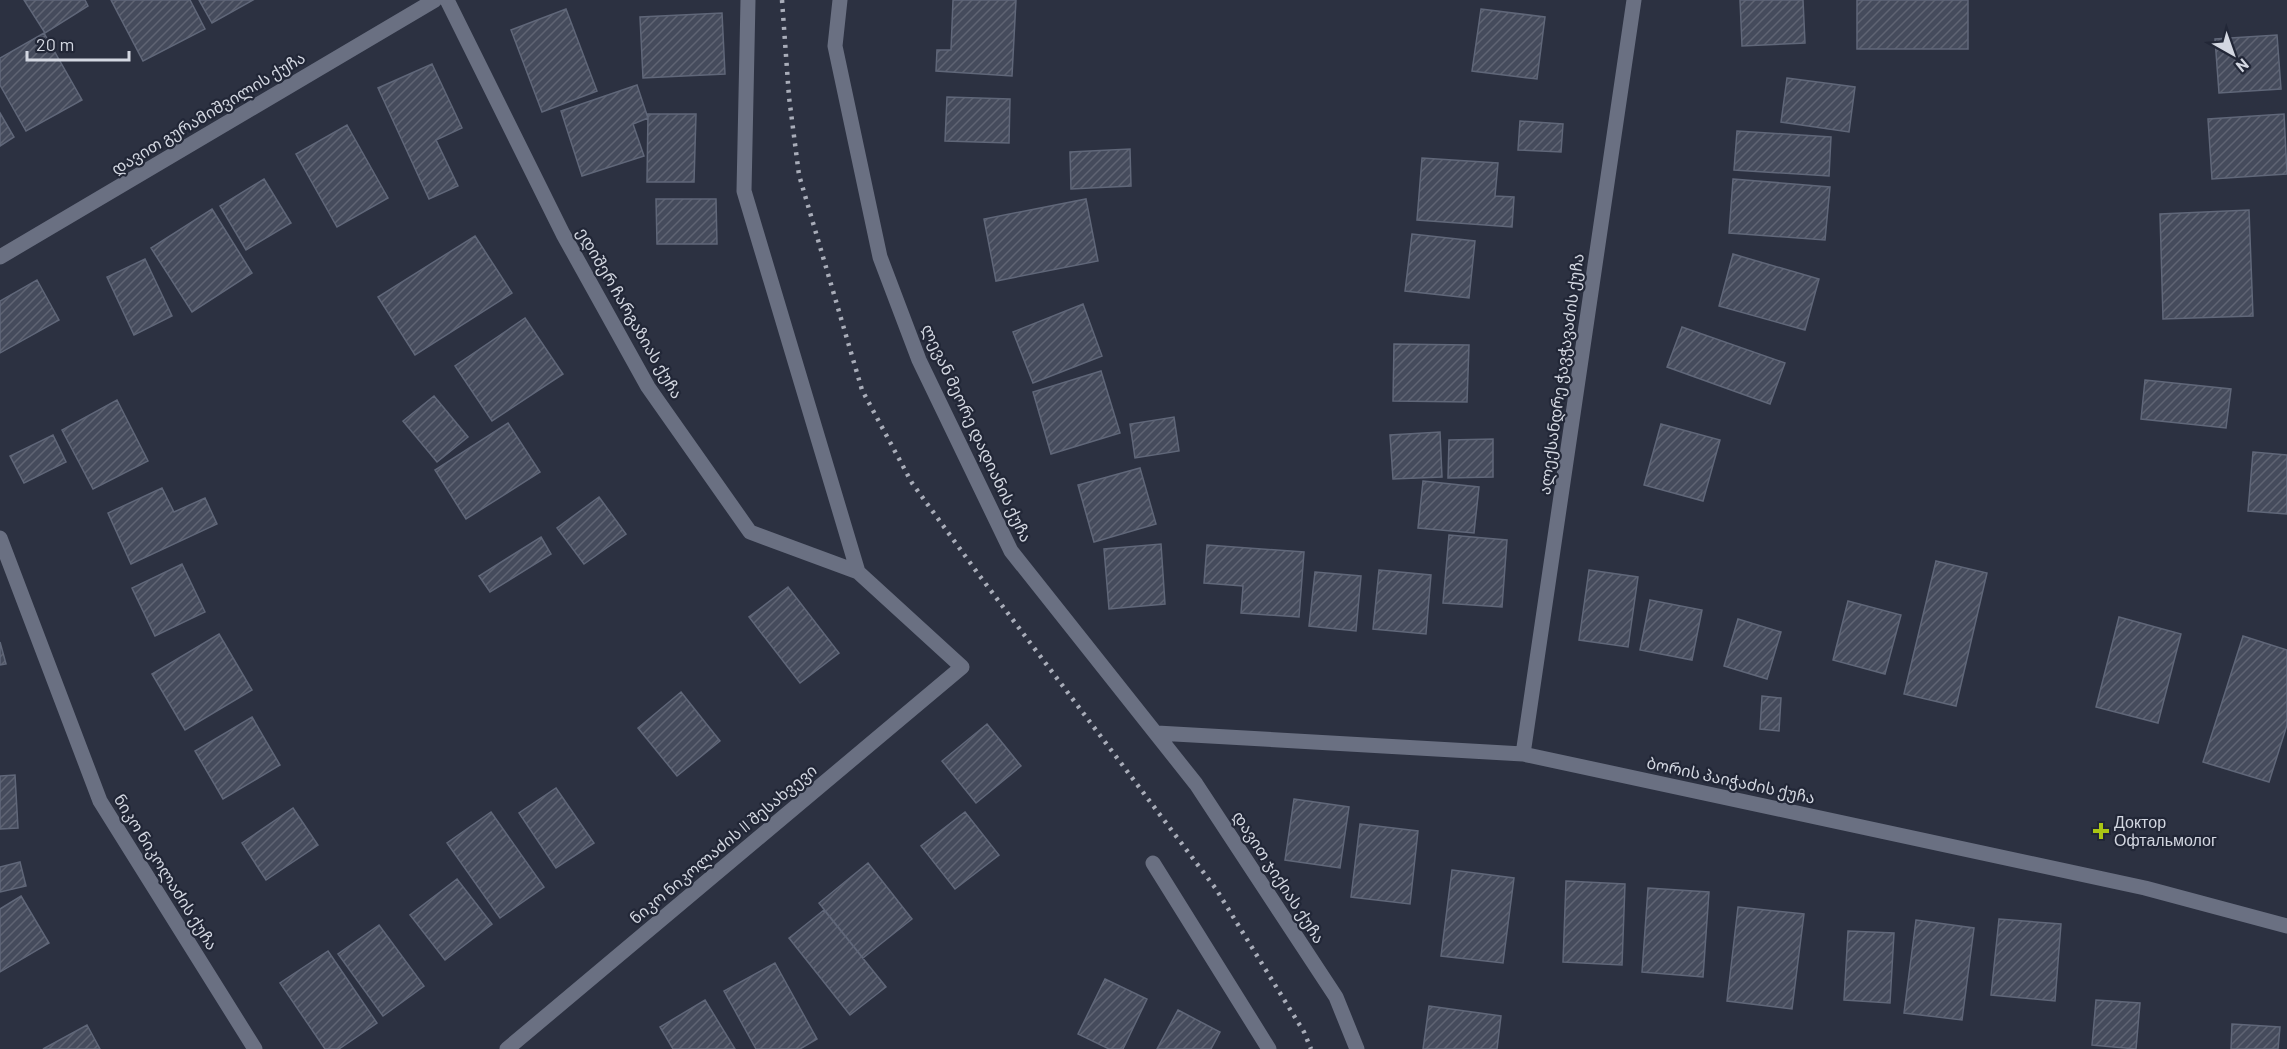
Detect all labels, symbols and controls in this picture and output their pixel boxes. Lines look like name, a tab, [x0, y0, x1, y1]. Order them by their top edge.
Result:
scale bar	[27, 24, 129, 62]
north arrow	[2203, 24, 2263, 84]
text: 20 m	[36, 33, 74, 55]
street label: დავით გურამიშვილის ქუჩა	[108, 47, 309, 180]
text: N	[2233, 55, 2253, 77]
street label: ედიშერ ჩარგაზიას ქუჩა	[572, 224, 687, 403]
street label: ალექსანდრე ჭავჭავაძის ქუჩა	[1534, 252, 1589, 496]
street label: ლევან მეორე დადიანის ქუჩა	[917, 321, 1036, 546]
street label: ბორის პაიჭაძის ქუჩა	[1645, 752, 1817, 808]
street label: ნიკო ნიკოლაძის II შესახვევი	[625, 760, 821, 929]
street label: ნიკო ნიკოლაძის ქუჩა	[109, 790, 222, 954]
street label: დავით ჯიქიას ქუჩა	[1228, 807, 1329, 948]
place label: Доктор Офтальмолог	[2114, 812, 2217, 849]
marker: Доктор Офтальмолог	[2092, 822, 2110, 840]

